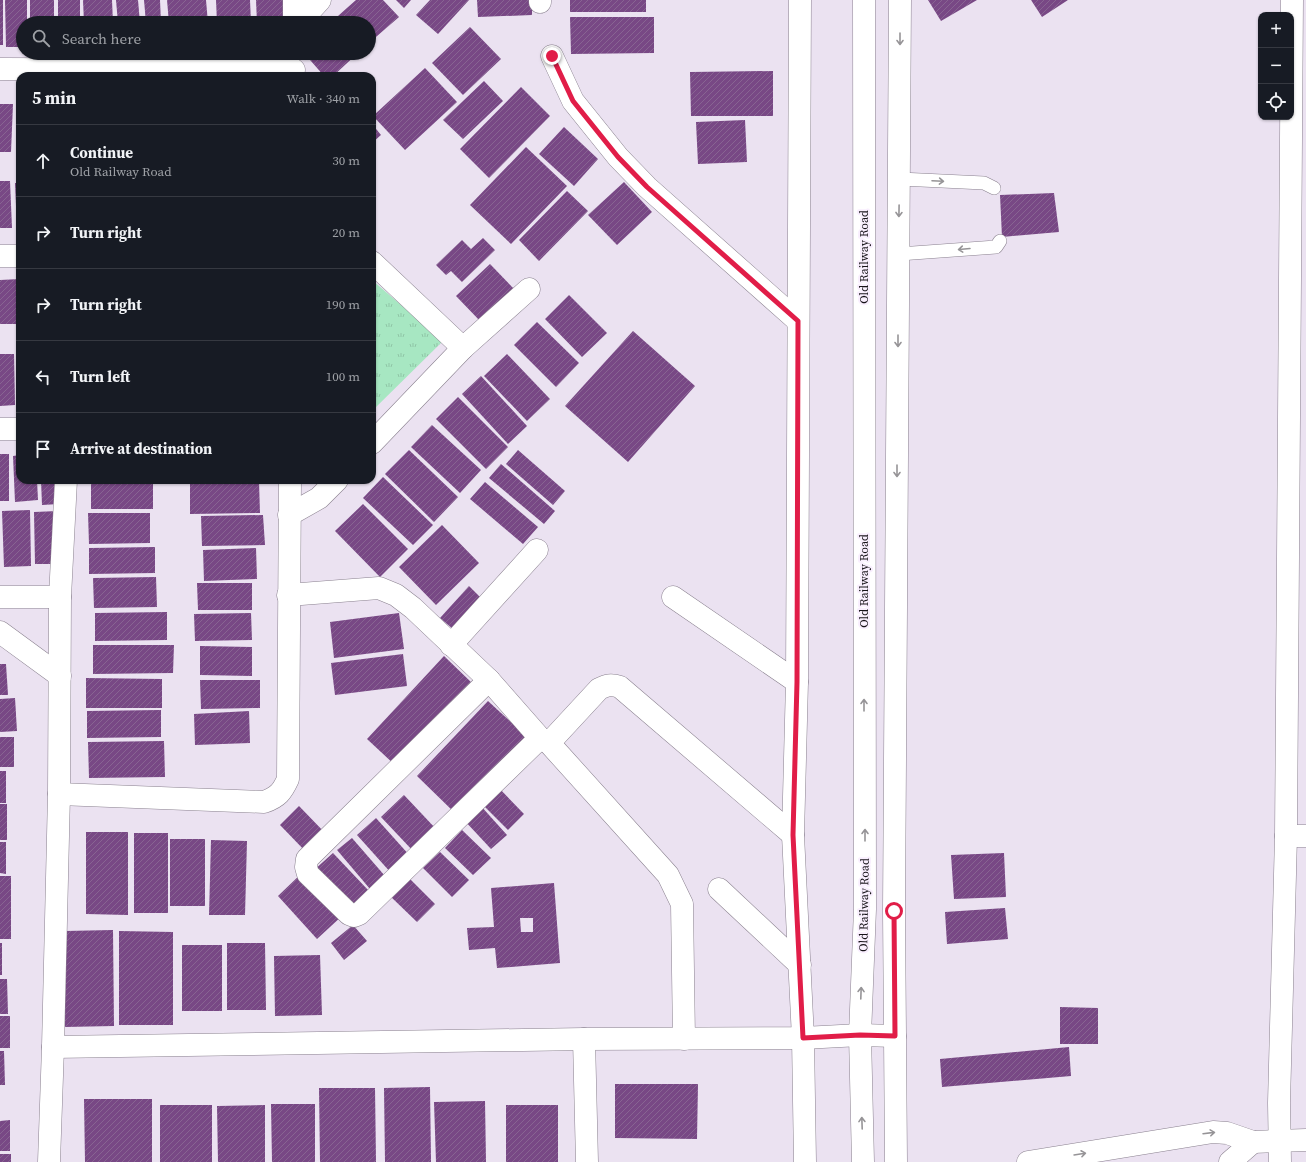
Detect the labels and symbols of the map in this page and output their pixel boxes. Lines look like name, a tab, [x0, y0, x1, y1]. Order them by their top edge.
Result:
one-way arrow	[896, 32, 904, 45]
route end	[543, 47, 561, 65]
one-way arrow	[932, 177, 945, 184]
one-way arrow	[895, 204, 903, 217]
street label: Old Railway Road	[856, 210, 872, 304]
one-way arrow	[958, 246, 971, 253]
one-way arrow	[894, 334, 902, 347]
one-way arrow	[893, 464, 901, 477]
street label: Old Railway Road	[856, 534, 872, 628]
one-way arrow	[860, 699, 868, 712]
one-way arrow	[861, 829, 869, 842]
street label: Old Railway Road	[855, 858, 873, 952]
route start	[885, 902, 903, 920]
one-way arrow	[857, 987, 865, 1000]
one-way arrow	[858, 1117, 866, 1130]
one-way arrow	[1202, 1129, 1215, 1137]
one-way arrow	[1073, 1149, 1086, 1157]

